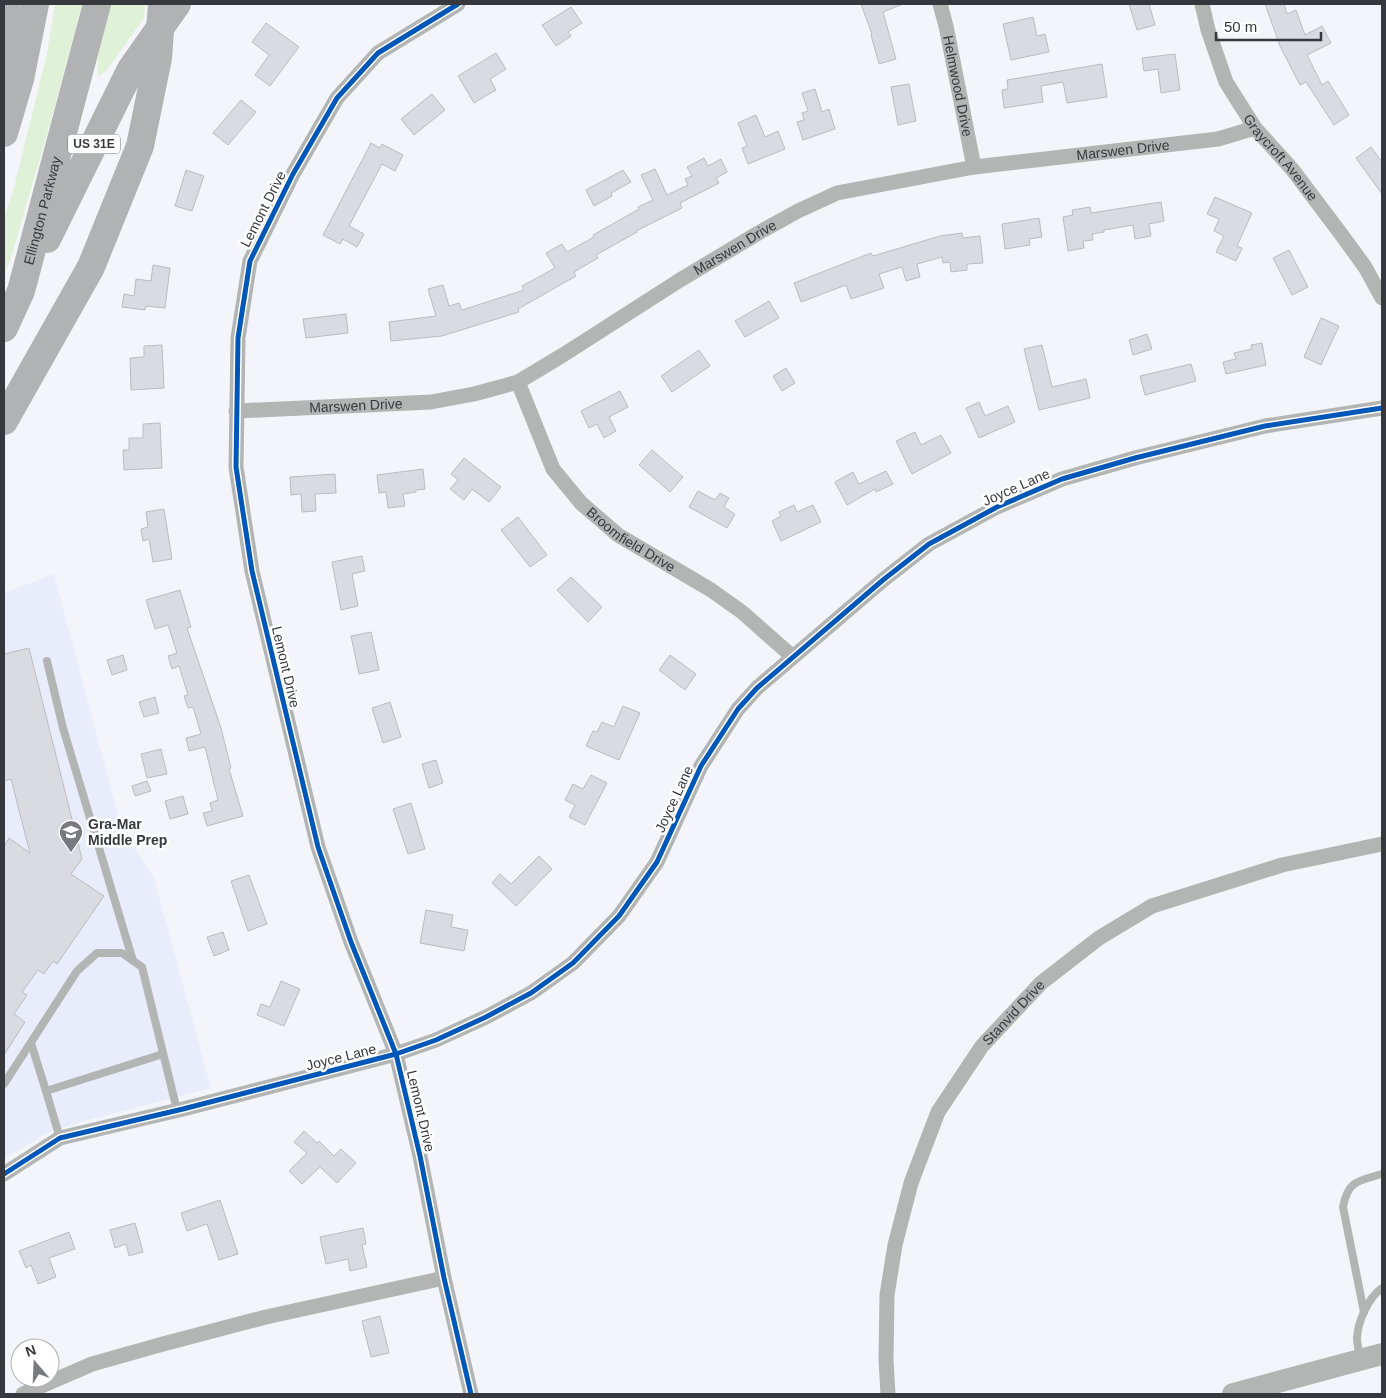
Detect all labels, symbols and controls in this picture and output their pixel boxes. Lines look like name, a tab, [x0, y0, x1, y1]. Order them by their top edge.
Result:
scale bar	[1216, 10, 1321, 42]
text: 50 m	[1224, 18, 1257, 35]
street label: Helmwood Drive	[940, 34, 976, 138]
street label: Graycroft Avenue	[1240, 111, 1321, 204]
road number: US 31E	[68, 134, 120, 154]
street label: Marswen Drive	[1076, 137, 1170, 163]
street label: Ellington Parkway	[20, 155, 64, 266]
street label: Lemont Drive	[237, 168, 289, 250]
street label: Marswen Drive	[691, 216, 779, 278]
street label: Marswen Drive	[309, 395, 403, 416]
street label: Joyce Lane	[980, 465, 1052, 509]
street label: Broomfield Drive	[584, 504, 678, 575]
street label: Lemont Drive	[269, 625, 303, 710]
street label: Joyce Lane	[652, 763, 696, 835]
place label: Gra-Mar Middle Prep	[88, 816, 167, 848]
school or university icon: Gra-Mar Middle Prep	[58, 819, 84, 853]
street label: Stanvid Drive	[979, 976, 1048, 1048]
street label: Joyce Lane	[304, 1041, 378, 1073]
street label: Lemont Drive	[404, 1069, 438, 1154]
north arrow	[10, 1338, 60, 1388]
text: N	[23, 1341, 38, 1360]

